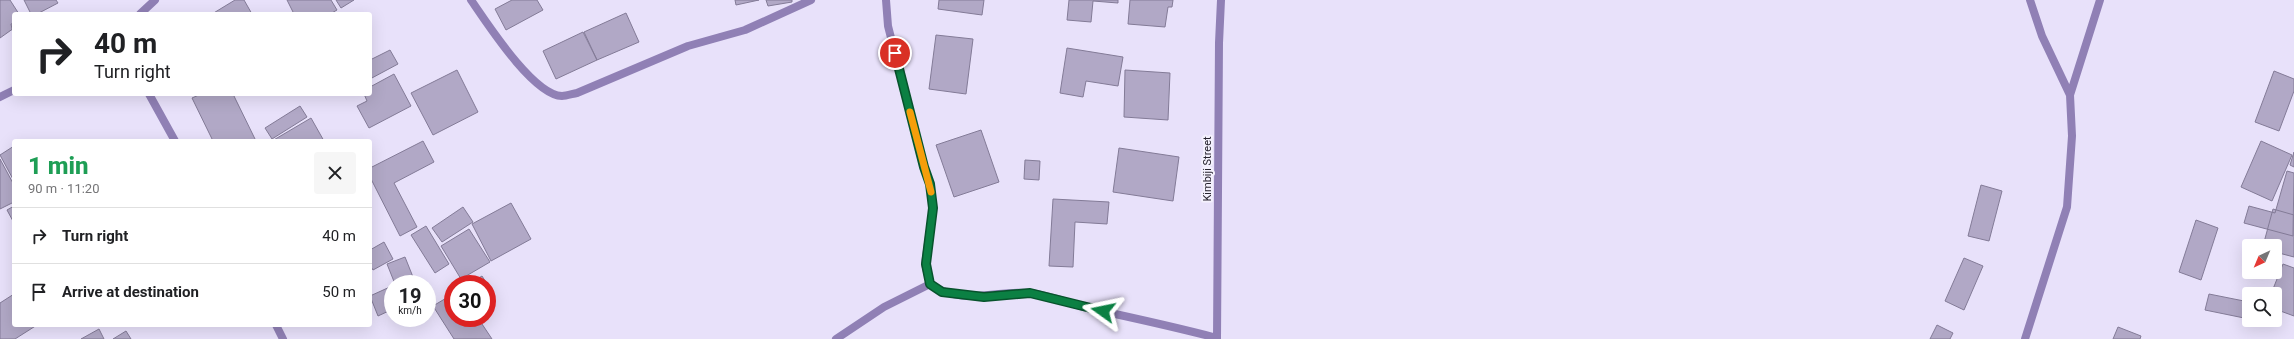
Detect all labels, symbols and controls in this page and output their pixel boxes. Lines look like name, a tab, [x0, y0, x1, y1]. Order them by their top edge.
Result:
text: 40 m	[94, 27, 157, 60]
icon: right	[28, 28, 80, 80]
pin	[878, 36, 912, 70]
icon: arrive	[884, 42, 906, 64]
text: Turn right	[94, 61, 171, 82]
street label: Kimbiji Street	[1201, 136, 1214, 202]
text: 1 min	[28, 152, 89, 180]
button: close	[314, 152, 356, 194]
text: 90 m · 11:20	[28, 181, 99, 196]
icon: right	[28, 225, 50, 247]
text: Turn right	[62, 227, 128, 245]
text: 40 m	[322, 227, 356, 245]
north arrow	[2242, 239, 2282, 279]
map controls	[2242, 239, 2282, 327]
speed limit sign: 30	[444, 275, 496, 327]
icon: arrive	[28, 281, 50, 303]
text: Arrive at destination	[62, 283, 199, 301]
text: 50 m	[322, 283, 356, 301]
text: 19	[399, 284, 421, 308]
button: search	[2242, 287, 2282, 327]
position arrow	[1082, 290, 1124, 332]
text: km/h	[398, 305, 422, 316]

